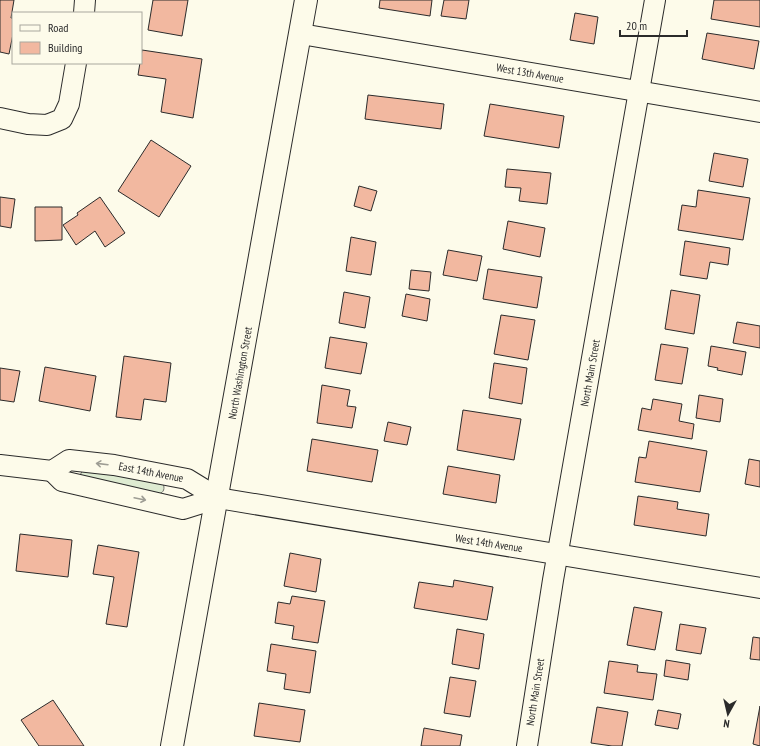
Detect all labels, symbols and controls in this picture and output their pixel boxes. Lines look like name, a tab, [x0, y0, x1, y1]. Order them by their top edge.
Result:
legend	[12, 12, 142, 64]
scale bar	[620, 12, 687, 38]
text: 20 m	[626, 18, 647, 33]
text: Road	[48, 20, 68, 35]
text: Building	[48, 40, 83, 55]
street label: West 13th Avenue	[495, 60, 565, 86]
street label: North Washington Street	[225, 326, 255, 420]
street label: North Main Street	[577, 338, 603, 408]
street label: East 14th Avenue	[117, 459, 185, 485]
one-way arrow	[96, 460, 109, 467]
one-way arrow	[134, 496, 147, 504]
street label: West 14th Avenue	[454, 531, 524, 555]
street label: North Main Street	[523, 657, 547, 727]
north arrow	[708, 694, 748, 734]
text: N	[723, 717, 731, 731]

